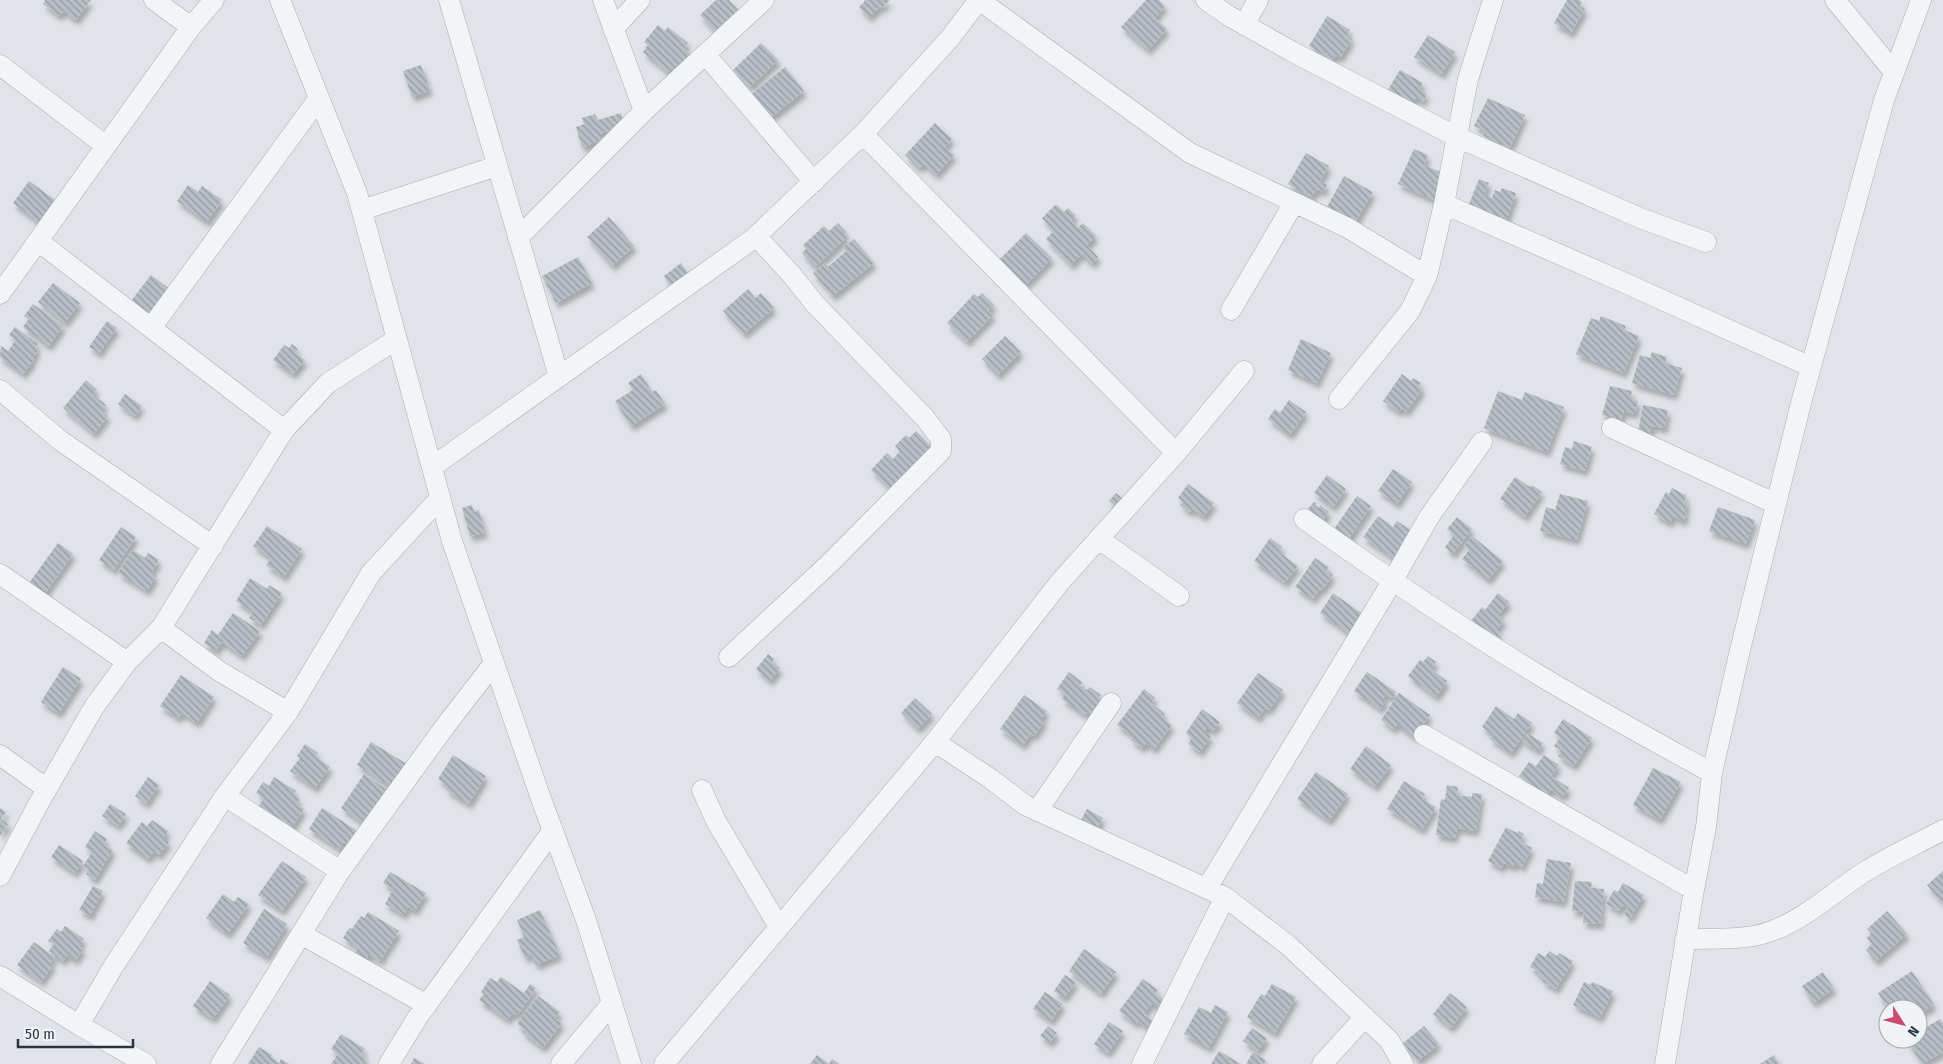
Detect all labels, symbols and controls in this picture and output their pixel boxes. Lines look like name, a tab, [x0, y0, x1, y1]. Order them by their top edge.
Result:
north arrow	[1878, 999, 1928, 1049]
scale bar	[18, 1016, 132, 1048]
text: N	[1904, 1023, 1922, 1040]
text: 50 m	[25, 1025, 55, 1043]

